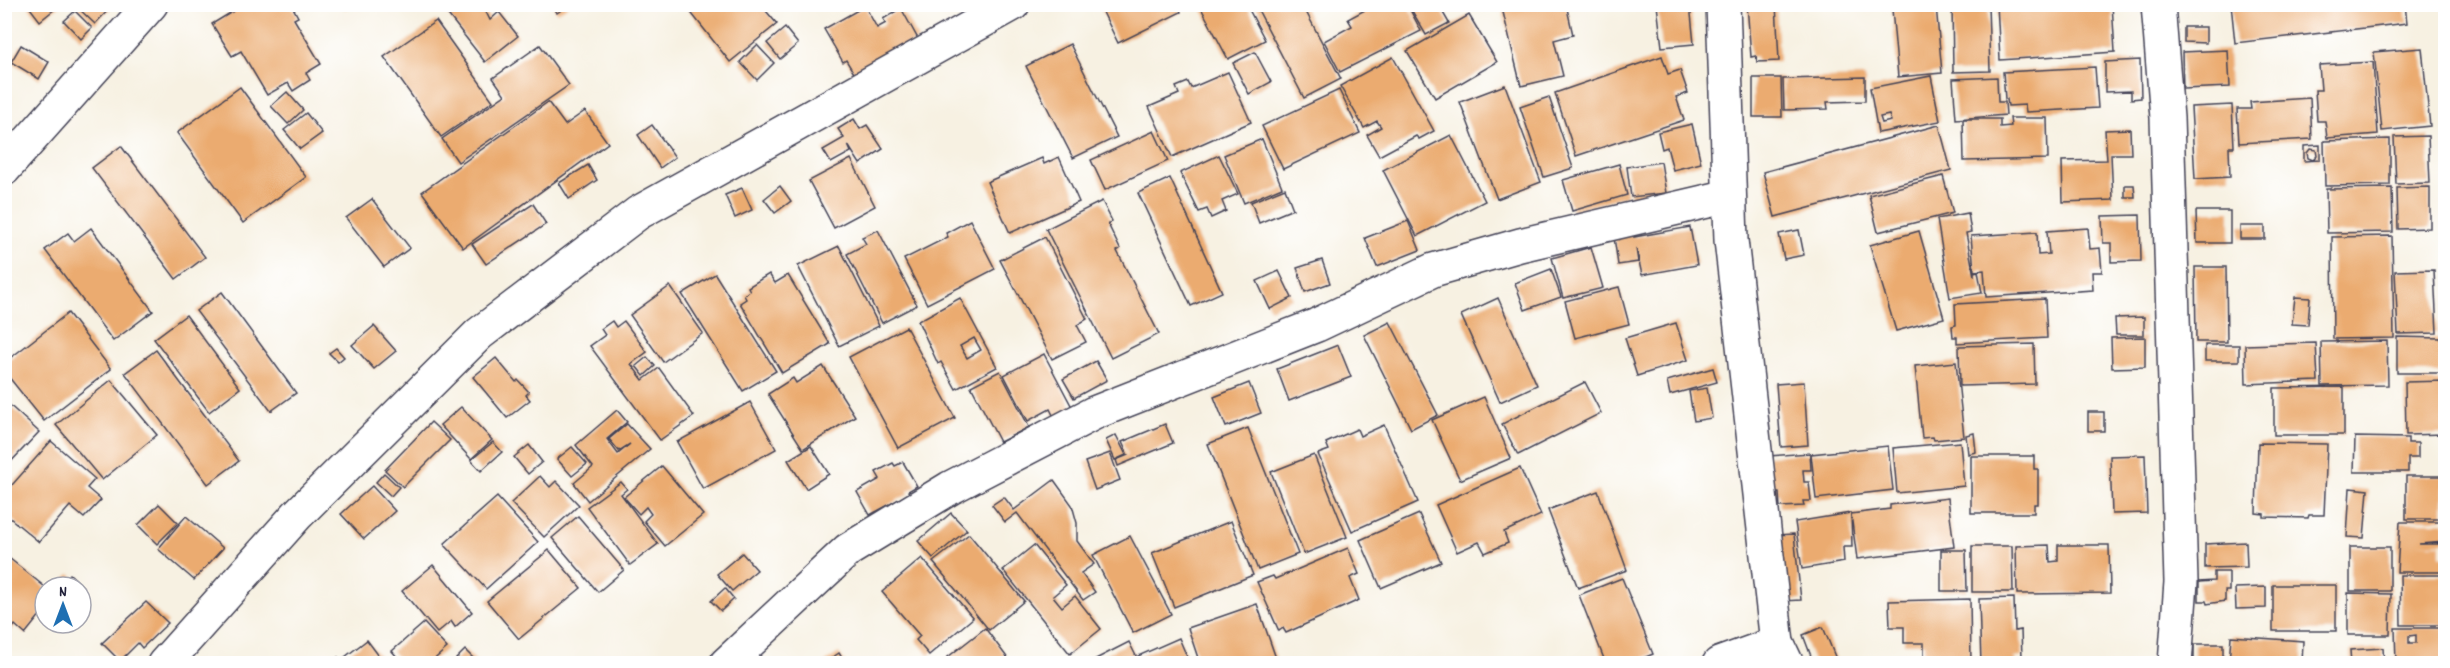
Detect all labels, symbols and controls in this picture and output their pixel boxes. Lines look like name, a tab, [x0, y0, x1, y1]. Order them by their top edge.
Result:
north arrow	[33, 575, 93, 635]
text: N	[59, 581, 67, 604]

